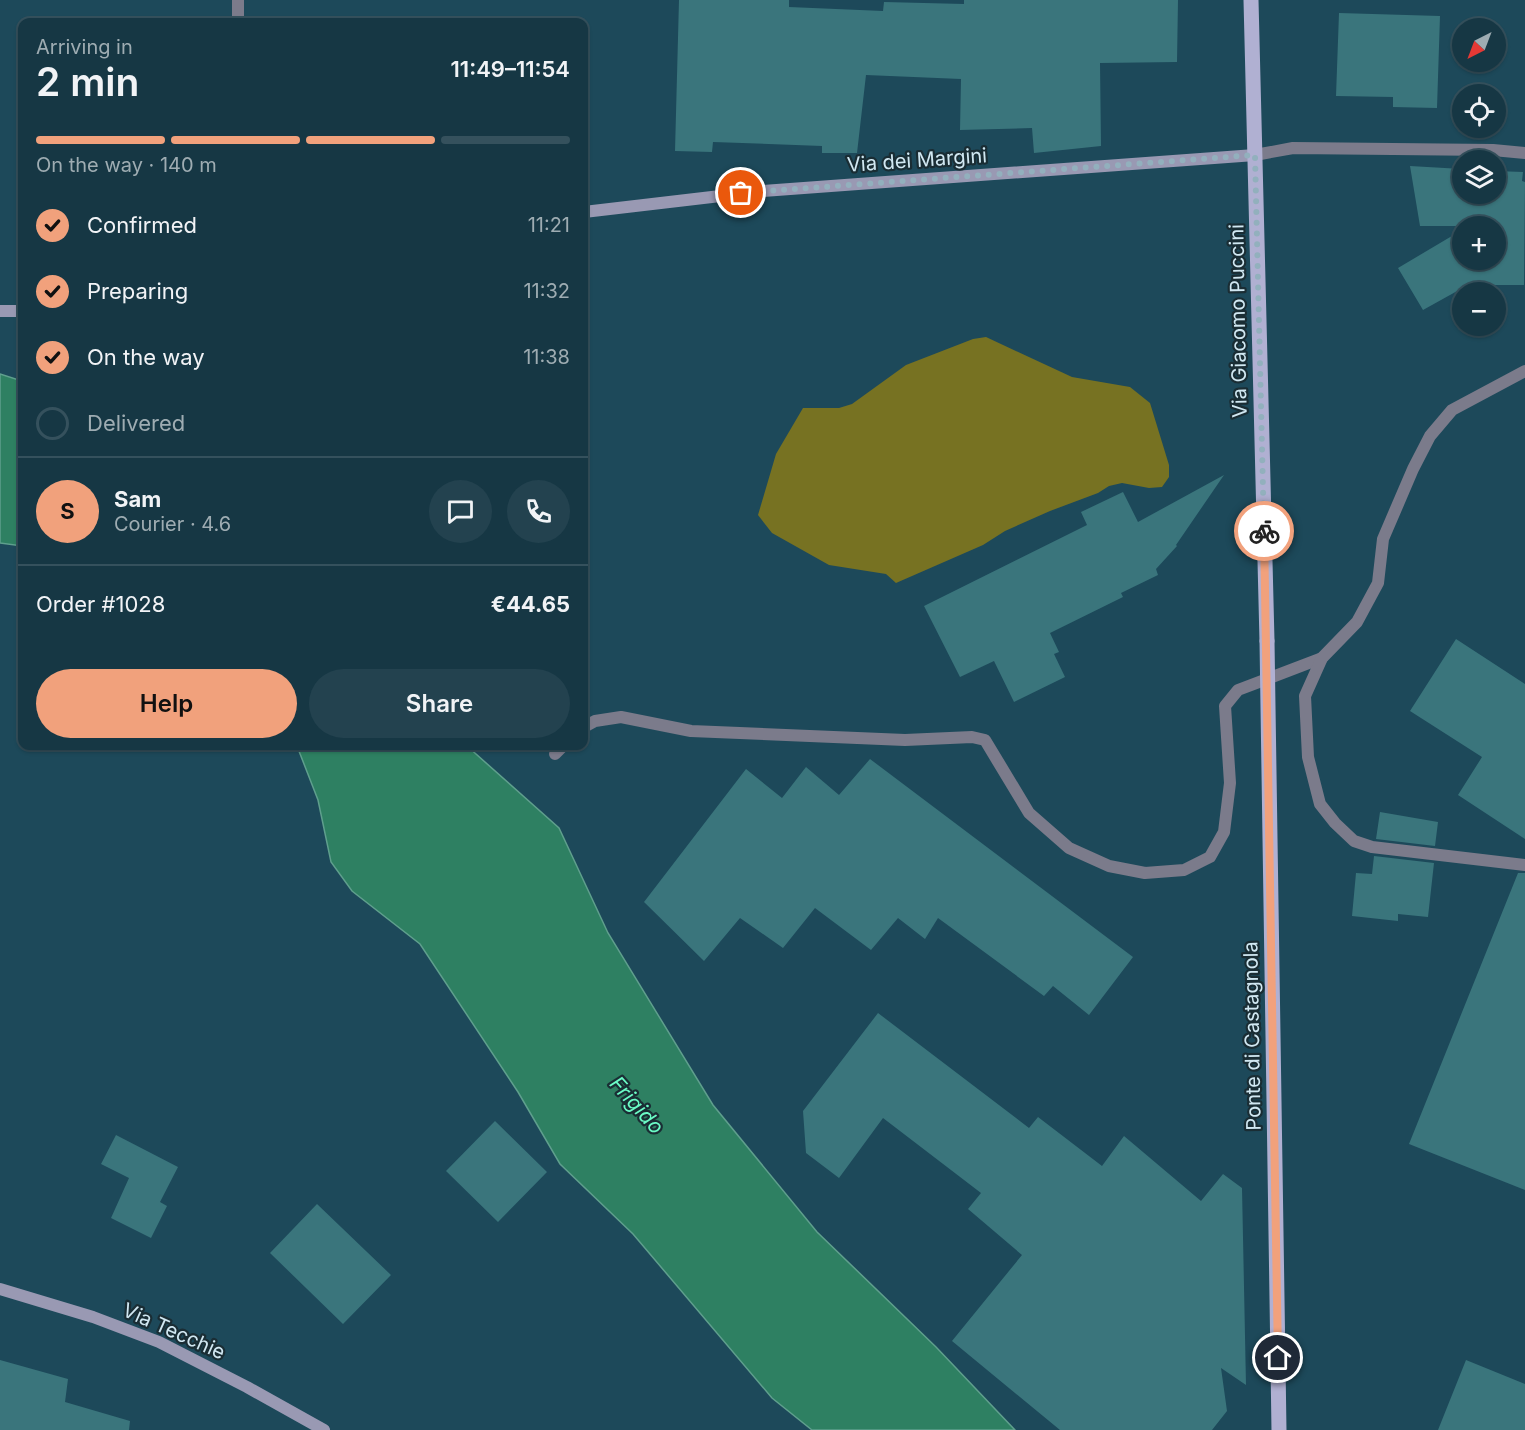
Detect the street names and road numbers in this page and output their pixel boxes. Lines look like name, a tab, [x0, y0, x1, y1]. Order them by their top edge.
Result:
street label: Via dei Margini	[846, 143, 988, 177]
street label: Via Giacomo Puccini	[1224, 224, 1252, 418]
street label: Ponte di Castagnola	[1238, 941, 1266, 1131]
street label: Via Tecchie	[119, 1298, 229, 1364]

